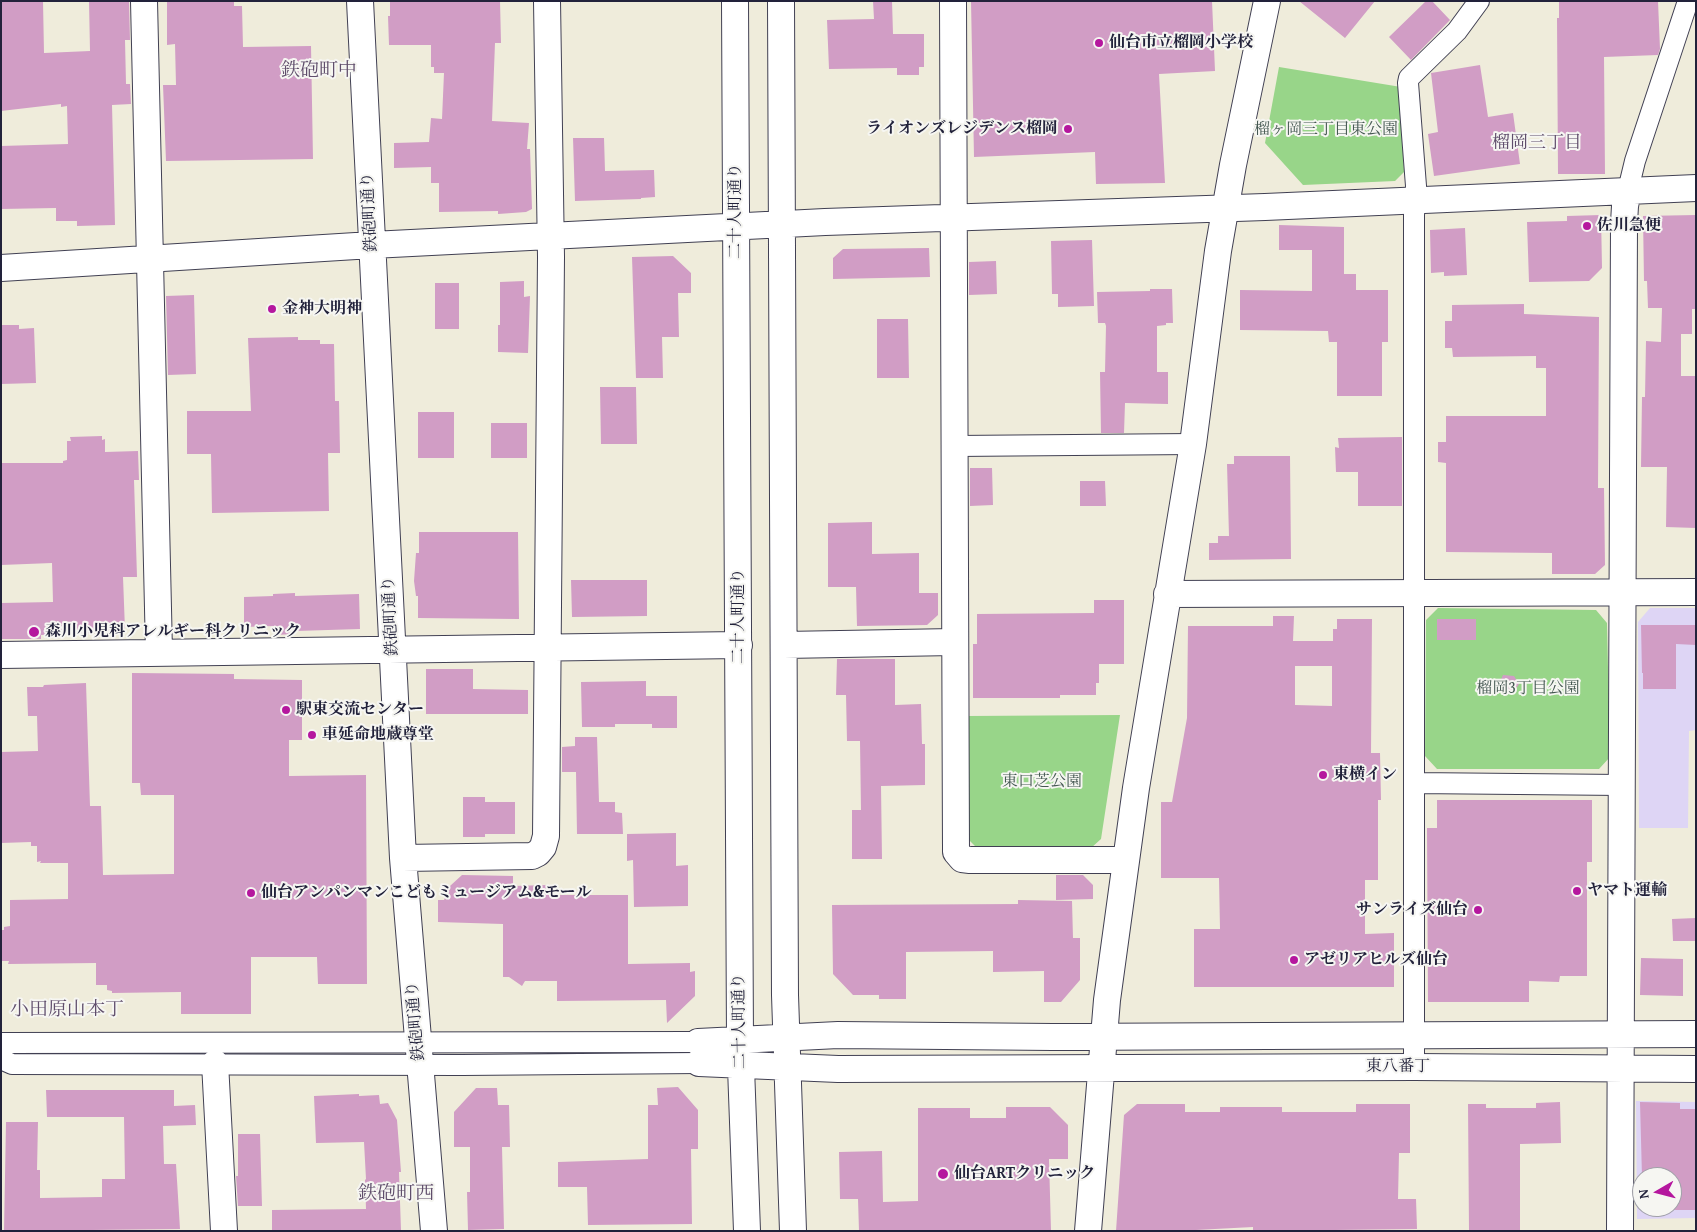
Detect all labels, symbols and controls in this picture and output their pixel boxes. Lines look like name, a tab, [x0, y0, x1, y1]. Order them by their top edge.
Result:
place label: 仙台市立榴岡小学校	[1109, 33, 1253, 53]
marker: 仙台市立榴岡小学校	[1093, 37, 1105, 49]
district label: 鉄砲町中	[281, 60, 357, 82]
place label: ライオンズレジデンス榴岡	[866, 119, 1058, 139]
park label: 榴ヶ岡三丁目東公園	[1254, 120, 1398, 140]
marker: ライオンズレジデンス榴岡	[1062, 123, 1074, 135]
district label: 榴岡三丁目	[1492, 132, 1582, 154]
street label: 二十人町通り	[726, 163, 746, 259]
street label: 鉄砲町通り	[358, 172, 382, 252]
place label: 佐川急便	[1597, 216, 1661, 236]
marker: 佐川急便	[1581, 220, 1593, 232]
place label: 金神大明神	[282, 299, 362, 319]
marker: 金神大明神	[266, 303, 278, 315]
street label: 二十人町通り	[729, 568, 749, 664]
street label: 鉄砲町通り	[379, 576, 403, 656]
place label: 森川小児科アレルギー科クリニック	[45, 622, 301, 642]
marker: 森川小児科アレルギー科クリニック	[27, 625, 41, 639]
park label: 榴岡3丁目公園	[1476, 679, 1580, 699]
place label: 駅東交流センター	[296, 700, 424, 720]
marker: 駅東交流センター	[280, 704, 292, 716]
place label: 車延命地蔵尊堂	[322, 725, 434, 745]
marker: 車延命地蔵尊堂	[306, 729, 318, 741]
place label: 東横イン	[1333, 765, 1397, 785]
marker: 東横イン	[1317, 769, 1329, 781]
park label: 東口芝公園	[1002, 772, 1082, 792]
place label: ヤマト運輸	[1587, 881, 1667, 901]
place label: 仙台アンパンマンこどもミュージアム&モール	[261, 883, 592, 903]
marker: ヤマト運輸	[1571, 885, 1583, 897]
marker: 仙台アンパンマンこどもミュージアム&モール	[245, 887, 257, 899]
place label: サンライズ仙台	[1356, 900, 1468, 920]
marker: サンライズ仙台	[1472, 904, 1484, 916]
place label: アゼリアヒルズ仙台	[1304, 950, 1448, 970]
marker: アゼリアヒルズ仙台	[1288, 954, 1300, 966]
street label: 二十人町通り	[730, 973, 750, 1069]
street label: 鉄砲町通り	[403, 980, 429, 1062]
district label: 小田原山本丁	[10, 999, 124, 1021]
street label: 東八番丁	[1366, 1057, 1430, 1077]
place label: 仙台ARTクリニック	[954, 1164, 1095, 1184]
marker: 仙台ARTクリニック	[936, 1167, 950, 1181]
north arrow	[1632, 1167, 1682, 1217]
district label: 鉄砲町西	[358, 1183, 434, 1205]
text: N	[1633, 1188, 1654, 1200]

